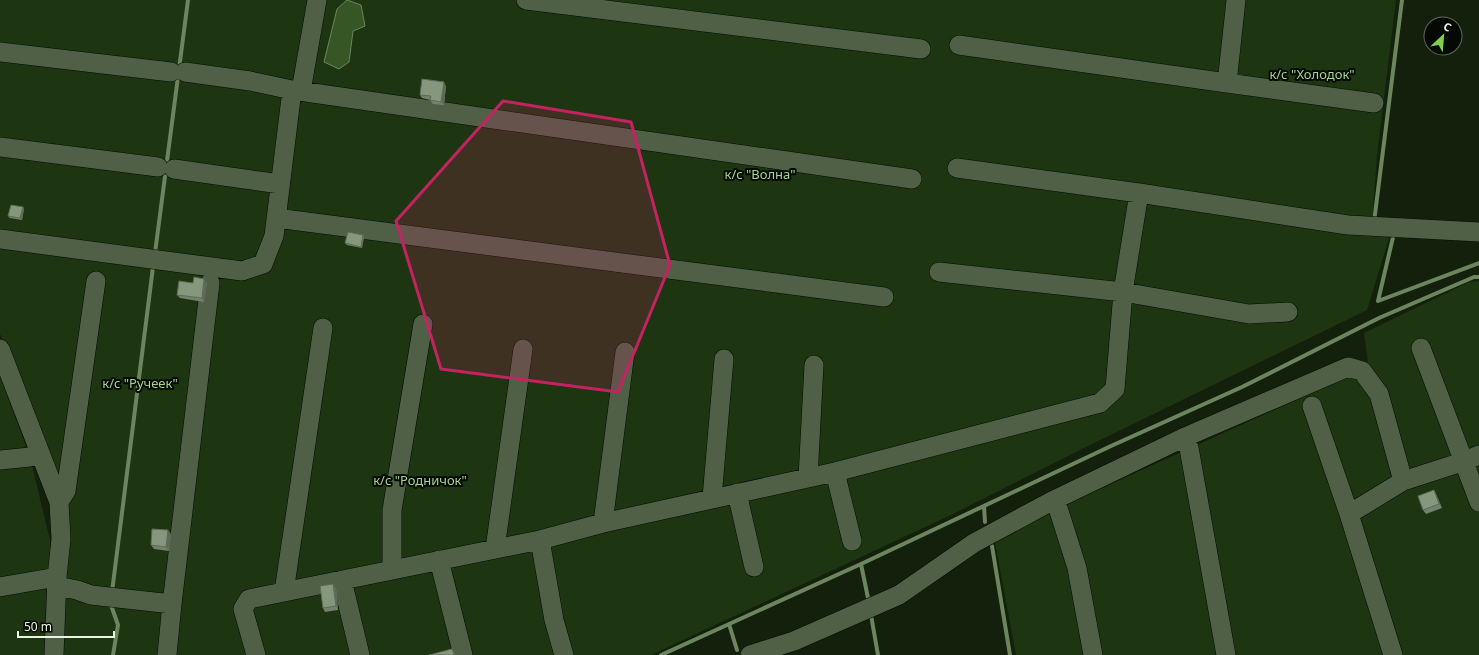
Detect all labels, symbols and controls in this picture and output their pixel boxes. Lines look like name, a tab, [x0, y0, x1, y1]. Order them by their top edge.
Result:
north arrow	[1423, 16, 1463, 56]
text: С	[1441, 18, 1454, 35]
park label: к/с "Холодок"	[1269, 65, 1355, 83]
park label: к/с "Волна"	[724, 165, 796, 183]
park label: к/с "Ручеек"	[102, 374, 178, 392]
park label: к/с "Родничок"	[373, 471, 467, 489]
scale bar	[18, 613, 114, 639]
text: 50 m	[24, 618, 52, 635]

